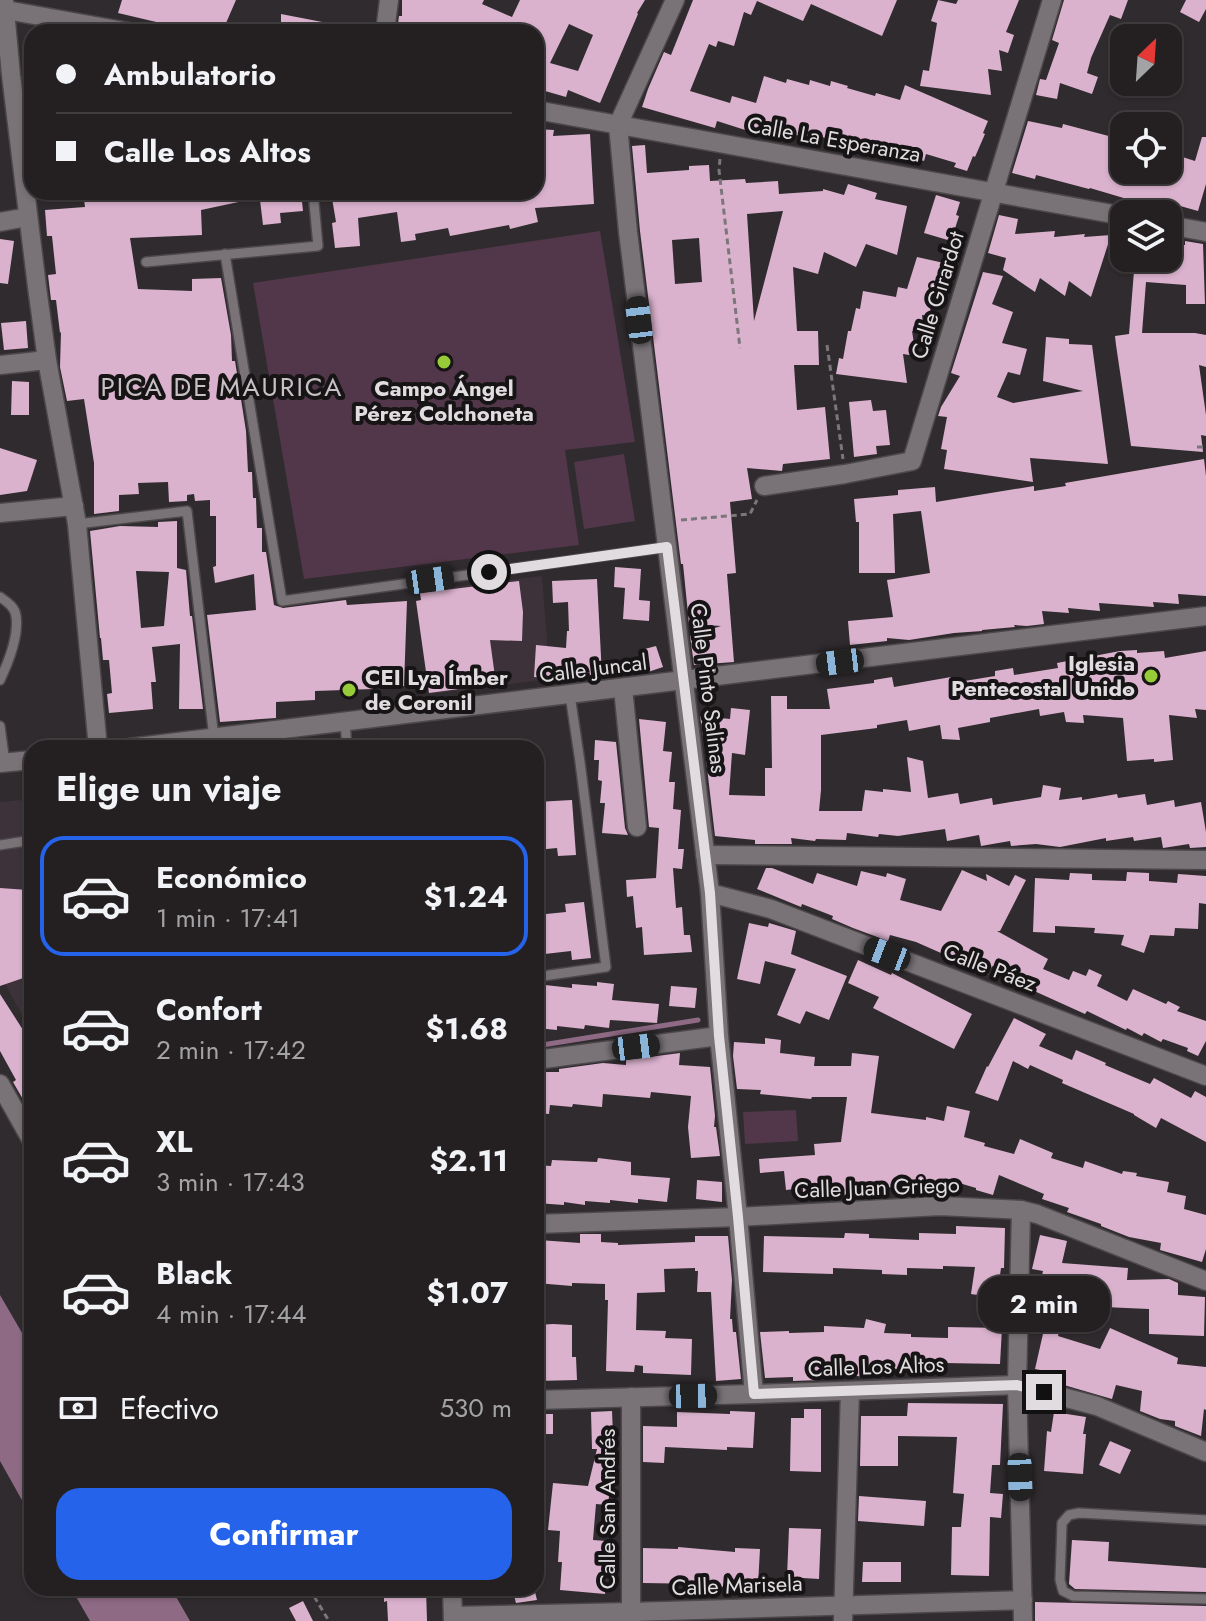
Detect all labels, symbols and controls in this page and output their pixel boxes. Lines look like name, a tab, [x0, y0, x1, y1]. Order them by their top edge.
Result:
north arrow	[1110, 24, 1182, 96]
map controls	[1110, 24, 1182, 272]
text: Ambulatorio	[104, 53, 276, 96]
street label: Calle La Esperanza	[745, 108, 923, 170]
button: locate	[1110, 112, 1182, 184]
text: Calle Los Altos	[104, 130, 311, 173]
button: layers	[1110, 200, 1182, 272]
street label: Calle Girardot	[902, 227, 972, 363]
car	[624, 295, 654, 345]
marker: Campo Ángel Pérez Colchoneta	[435, 353, 453, 371]
district label: PICA DE MAURICA	[101, 368, 343, 406]
place label: Campo Ángel Pérez Colchoneta	[354, 372, 534, 429]
route start	[471, 554, 507, 590]
car	[405, 565, 455, 595]
street label: Calle Pinto Salinas	[683, 601, 735, 775]
street label: Calle Juncal	[537, 646, 649, 690]
car	[815, 647, 865, 677]
place label: Iglesia Pentecostal Unido	[951, 647, 1135, 704]
place label: CEI Lya Ímber de Coronil	[365, 661, 508, 718]
marker: Iglesia Pentecostal Unido	[1142, 667, 1160, 685]
marker: CEI Lya Ímber de Coronil	[340, 681, 358, 699]
text: Elige un viaje	[56, 762, 282, 814]
text: Económico	[156, 856, 307, 899]
icon: car	[60, 860, 132, 932]
text: $1.24	[424, 875, 508, 918]
text: 1 min · 17:41	[156, 899, 300, 937]
car	[860, 934, 914, 974]
street label: Calle Páez	[939, 935, 1041, 999]
text: Confort	[156, 988, 262, 1031]
icon: car	[60, 992, 132, 1064]
text: $1.68	[426, 1007, 508, 1050]
text: 2 min · 17:42	[156, 1031, 306, 1069]
car	[611, 1032, 661, 1062]
text: XL	[156, 1120, 192, 1163]
icon: car	[60, 1124, 132, 1196]
text: $2.11	[429, 1139, 508, 1182]
text: 3 min · 17:43	[156, 1163, 305, 1201]
street label: Calle Juan Griego	[794, 1168, 960, 1206]
text: Black	[156, 1252, 232, 1295]
icon: car	[60, 1256, 132, 1328]
text: $1.07	[426, 1271, 508, 1314]
callout: 2 min	[978, 1276, 1110, 1332]
text: 2 min	[1010, 1285, 1078, 1323]
text: 4 min · 17:44	[156, 1295, 307, 1333]
street label: Calle Los Altos	[807, 1348, 945, 1384]
route end	[1026, 1374, 1062, 1410]
car	[669, 1384, 717, 1408]
icon: cash	[56, 1386, 100, 1430]
text: Efectivo	[120, 1387, 219, 1430]
text: 530 m	[439, 1389, 512, 1427]
street label: Calle San Andrés	[591, 1429, 623, 1589]
car	[1007, 1453, 1033, 1501]
button: Confirmar	[56, 1488, 512, 1580]
street label: Calle Marisela	[671, 1567, 803, 1603]

